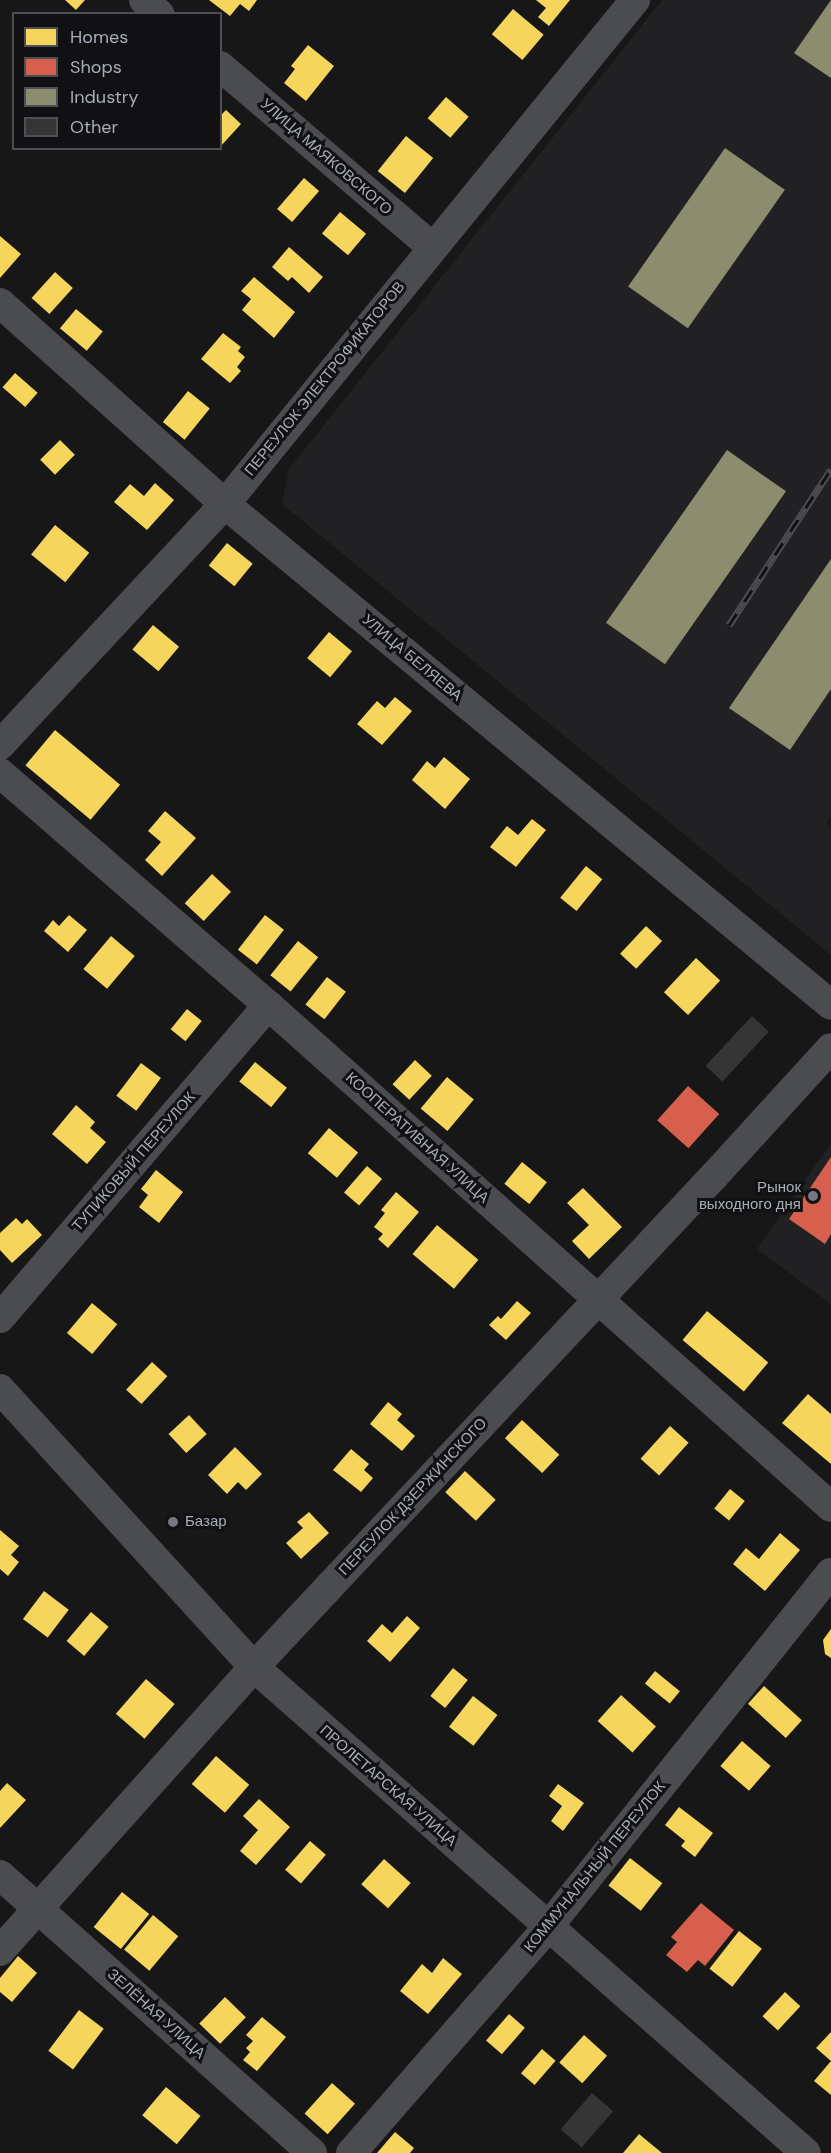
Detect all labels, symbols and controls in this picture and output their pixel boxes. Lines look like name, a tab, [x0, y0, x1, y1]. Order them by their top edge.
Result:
legend	[12, 12, 222, 150]
text: Homes	[70, 25, 128, 49]
text: Shops	[70, 55, 122, 79]
text: Industry	[70, 85, 139, 109]
street label: УЛИЦА МАЯКОВСКОГО	[257, 95, 395, 219]
text: Other	[70, 115, 118, 139]
street label: ПЕРЕУЛОК ЭЛЕКТРОФИКАТОРОВ	[241, 278, 409, 480]
street label: УЛИЦА БЕЛЯЕВА	[358, 611, 466, 705]
street label: КООПЕРАТИВНАЯ УЛИЦА	[342, 1069, 492, 1207]
street label: ТУПИКОВЫЙ ПЕРЕУЛОК	[69, 1089, 199, 1235]
place label: Рынок выходного дня	[699, 1178, 801, 1213]
marker: Рынок выходного дня	[806, 1189, 820, 1203]
street label: ПЕРЕУЛОК ДЗЕРЖИНСКОГО	[335, 1415, 491, 1579]
place label: Базар	[185, 1513, 227, 1531]
marker: Базар	[166, 1515, 180, 1529]
street label: ПРОЛЕТАРСКАЯ УЛИЦА	[316, 1722, 460, 1850]
street label: КОММУНАЛЬНЫЙ ПЕРЕУЛОК	[520, 1778, 670, 1956]
street label: ЗЕЛЁНАЯ УЛИЦА	[103, 1965, 209, 2063]

